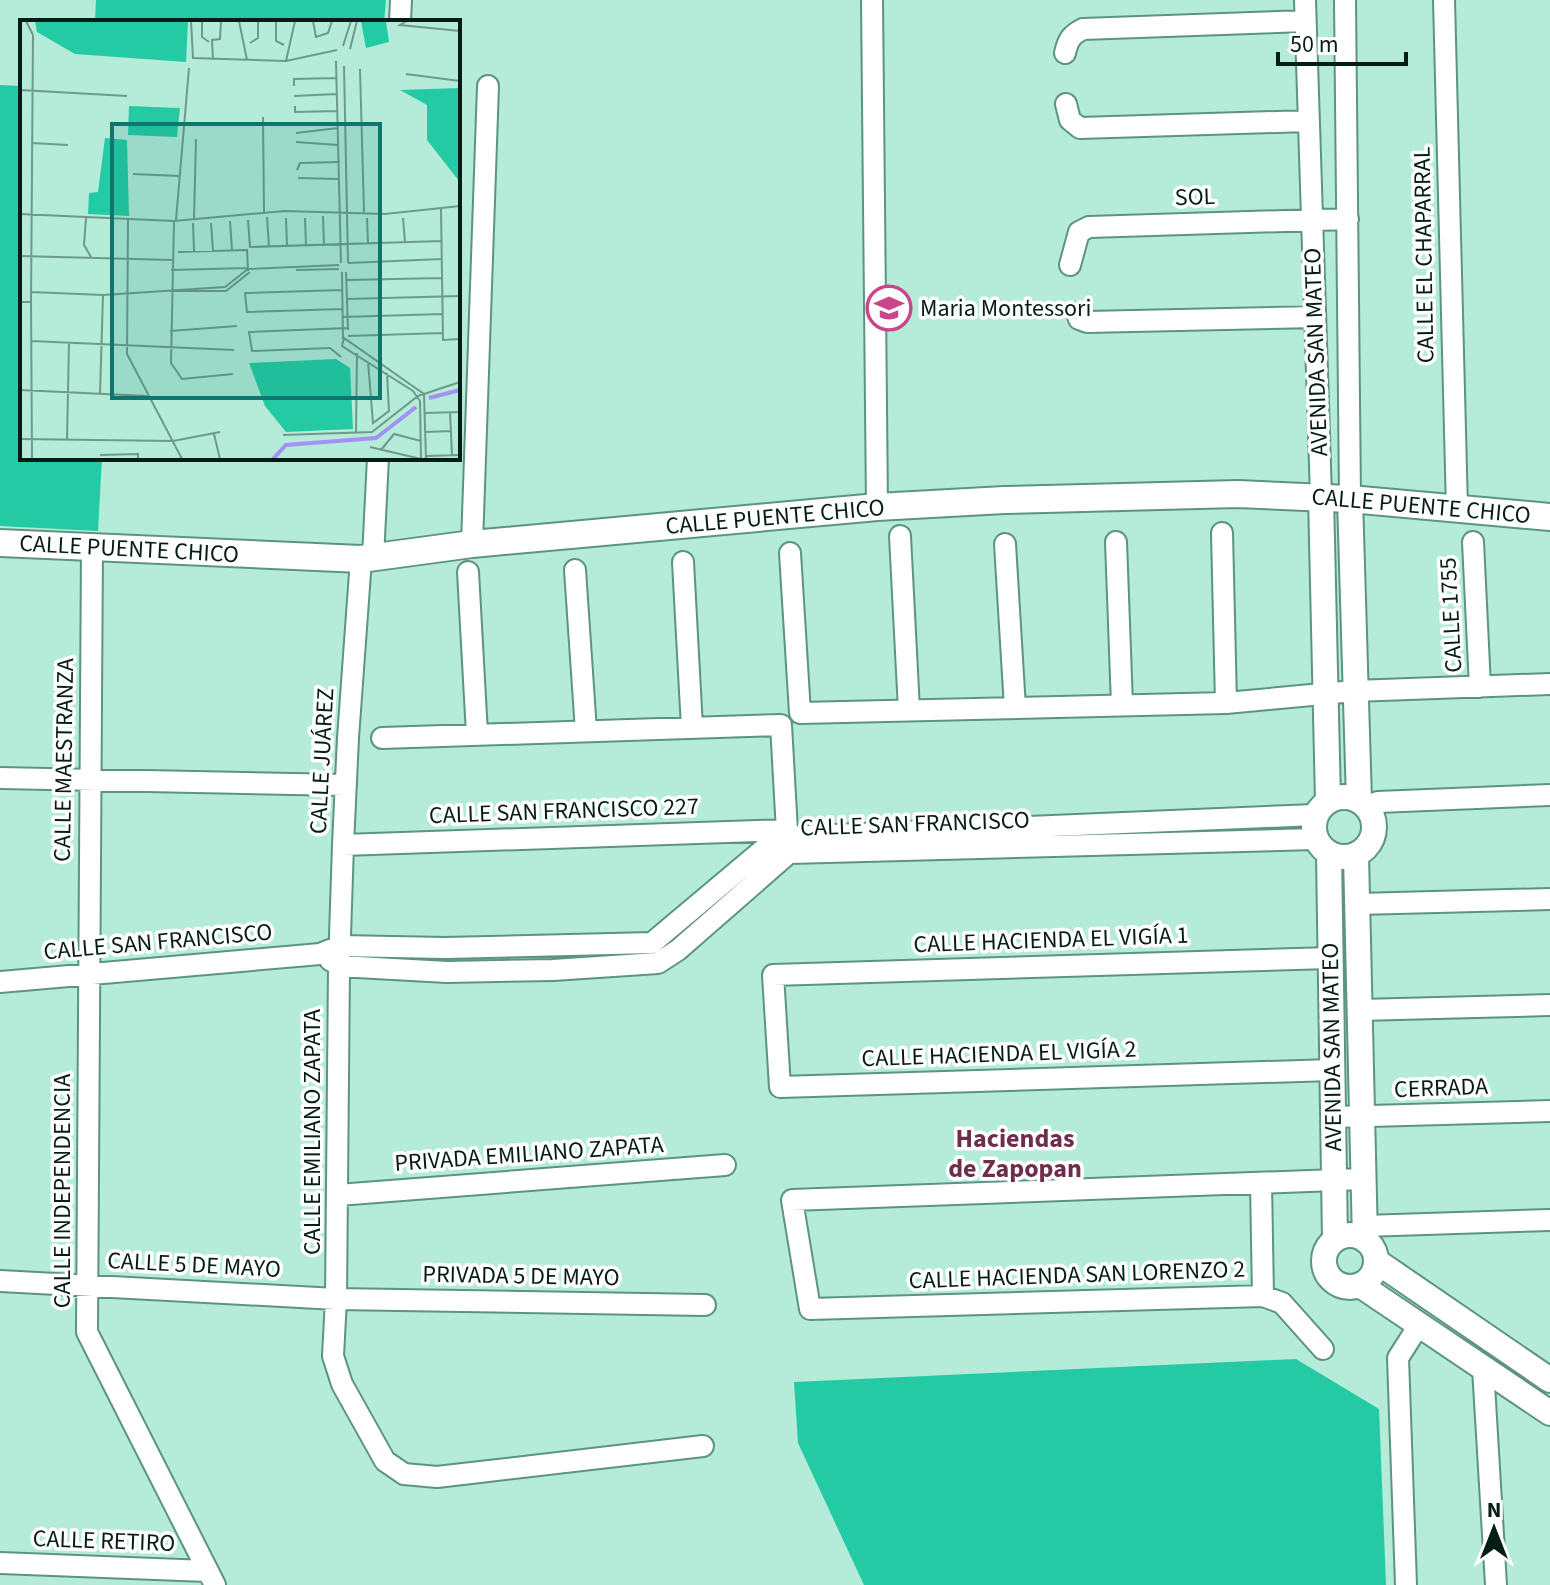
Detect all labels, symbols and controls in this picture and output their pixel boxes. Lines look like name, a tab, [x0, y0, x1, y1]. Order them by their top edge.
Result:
scale bar	[1278, 16, 1406, 66]
inset map	[20, 20, 460, 460]
text: 50 m	[1290, 27, 1339, 62]
street label: CALLE EL CHAPARRAL	[1405, 146, 1443, 364]
street label: SOL	[1174, 179, 1216, 215]
street label: AVENIDA SAN MATEO	[1295, 247, 1337, 457]
school or university icon: Maria Montessori	[865, 284, 913, 332]
place label: Maria Montessori	[920, 291, 1091, 326]
street label: CALLE PUENTE CHICO	[1310, 479, 1532, 533]
street label: CALLE PUENTE CHICO	[664, 490, 886, 544]
street label: CALLE PUENTE CHICO	[18, 526, 240, 572]
street label: CALLE 1755	[1431, 557, 1471, 673]
street label: CALLE MAESTRANZA	[45, 658, 83, 862]
street label: CALLE JUÁREZ	[301, 687, 343, 835]
street label: CALLE SAN FRANCISCO 227	[428, 789, 700, 833]
street label: CALLE SAN FRANCISCO	[800, 803, 1030, 845]
street label: CALLE SAN FRANCISCO	[42, 915, 274, 969]
street label: CALLE HACIENDA EL VIGÍA 1	[913, 918, 1189, 962]
street label: AVENIDA SAN MATEO	[1313, 942, 1351, 1152]
street label: CALLE EMILIANO ZAPATA	[295, 1009, 330, 1255]
street label: CALLE HACIENDA EL VIGÍA 2	[861, 1032, 1137, 1076]
street label: CERRADA	[1393, 1069, 1489, 1107]
street label: CALLE INDEPENDENCIA	[45, 1074, 80, 1308]
district label: Haciendas de Zapopan	[948, 1120, 1082, 1187]
street label: PRIVADA EMILIANO ZAPATA	[393, 1127, 665, 1181]
street label: CALLE 5 DE MAYO	[106, 1243, 282, 1287]
street label: CALLE HACIENDA SAN LORENZO 2	[908, 1252, 1246, 1298]
street label: PRIVADA 5 DE MAYO	[422, 1257, 620, 1295]
north arrow	[1454, 1489, 1534, 1569]
text: N	[1487, 1494, 1501, 1526]
street label: CALLE RETIRO	[32, 1521, 176, 1561]

